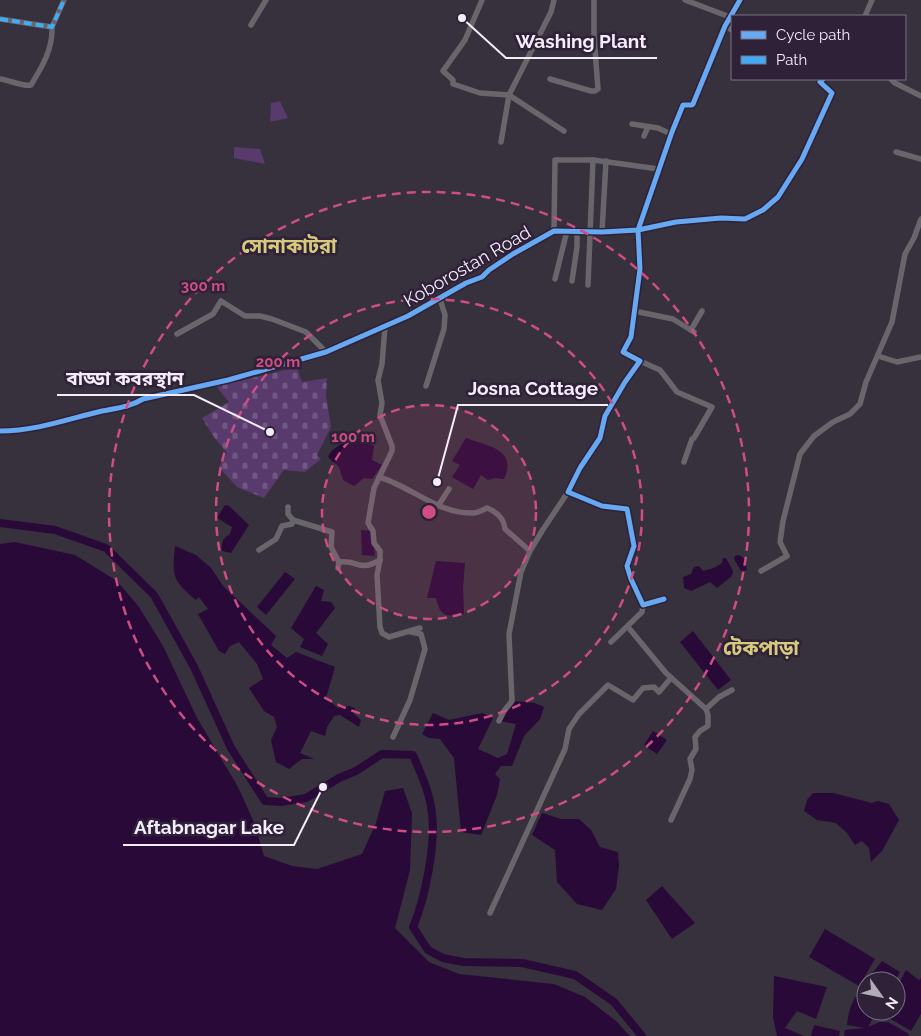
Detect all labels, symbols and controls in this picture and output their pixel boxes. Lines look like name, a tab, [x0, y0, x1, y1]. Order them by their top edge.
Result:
legend	[731, 15, 906, 80]
callout: Washing Plant	[506, 24, 657, 58]
text: Cycle path	[776, 26, 850, 44]
text: Washing Plant	[515, 30, 647, 52]
text: Path	[776, 51, 807, 69]
street label: Koborostan Road	[400, 221, 534, 311]
district label: সোনাকাটরা	[241, 234, 337, 258]
text: 300 m	[181, 277, 225, 295]
text: 200 m	[256, 353, 300, 371]
callout: বাড্ডা কবরস্থান	[57, 361, 194, 395]
text: বাড্ডা কবরস্থান	[65, 367, 185, 390]
callout: Josna Cottage	[458, 371, 608, 405]
text: Josna Cottage	[468, 377, 598, 399]
text: 100 m	[331, 428, 375, 446]
centre of rings	[420, 503, 438, 521]
district label: টেকপাড়া	[723, 636, 799, 660]
callout: Aftabnagar Lake	[123, 811, 294, 845]
text: Aftabnagar Lake	[134, 816, 284, 838]
north arrow	[856, 971, 906, 1021]
text: N	[882, 994, 902, 1012]

